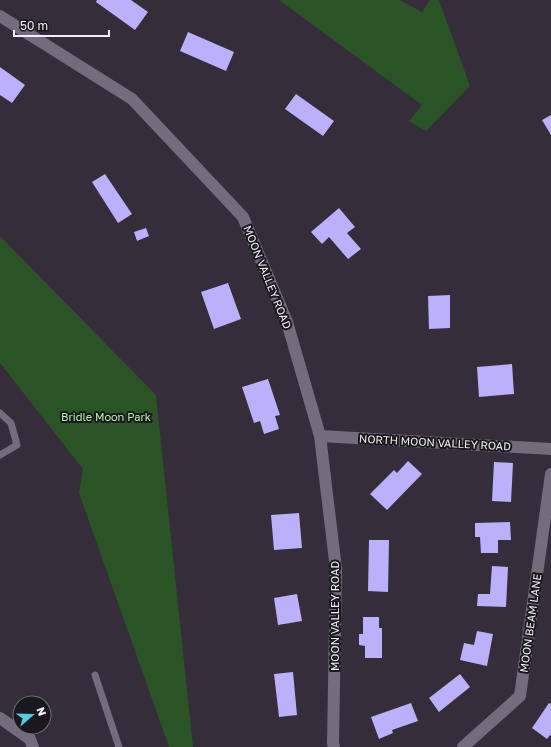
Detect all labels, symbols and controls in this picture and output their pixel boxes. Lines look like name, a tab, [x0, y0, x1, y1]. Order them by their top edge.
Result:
scale bar	[14, 12, 109, 38]
text: 50 m	[20, 18, 48, 33]
street label: MOON VALLEY ROAD	[241, 223, 295, 331]
park label: Bridle Moon Park	[61, 410, 151, 423]
street label: NORTH MOON VALLEY ROAD	[359, 432, 512, 452]
street label: MOON VALLEY ROAD	[328, 561, 341, 671]
street label: MOON BEAM LANE	[517, 573, 543, 673]
north arrow	[12, 695, 52, 735]
text: N	[34, 705, 49, 718]

